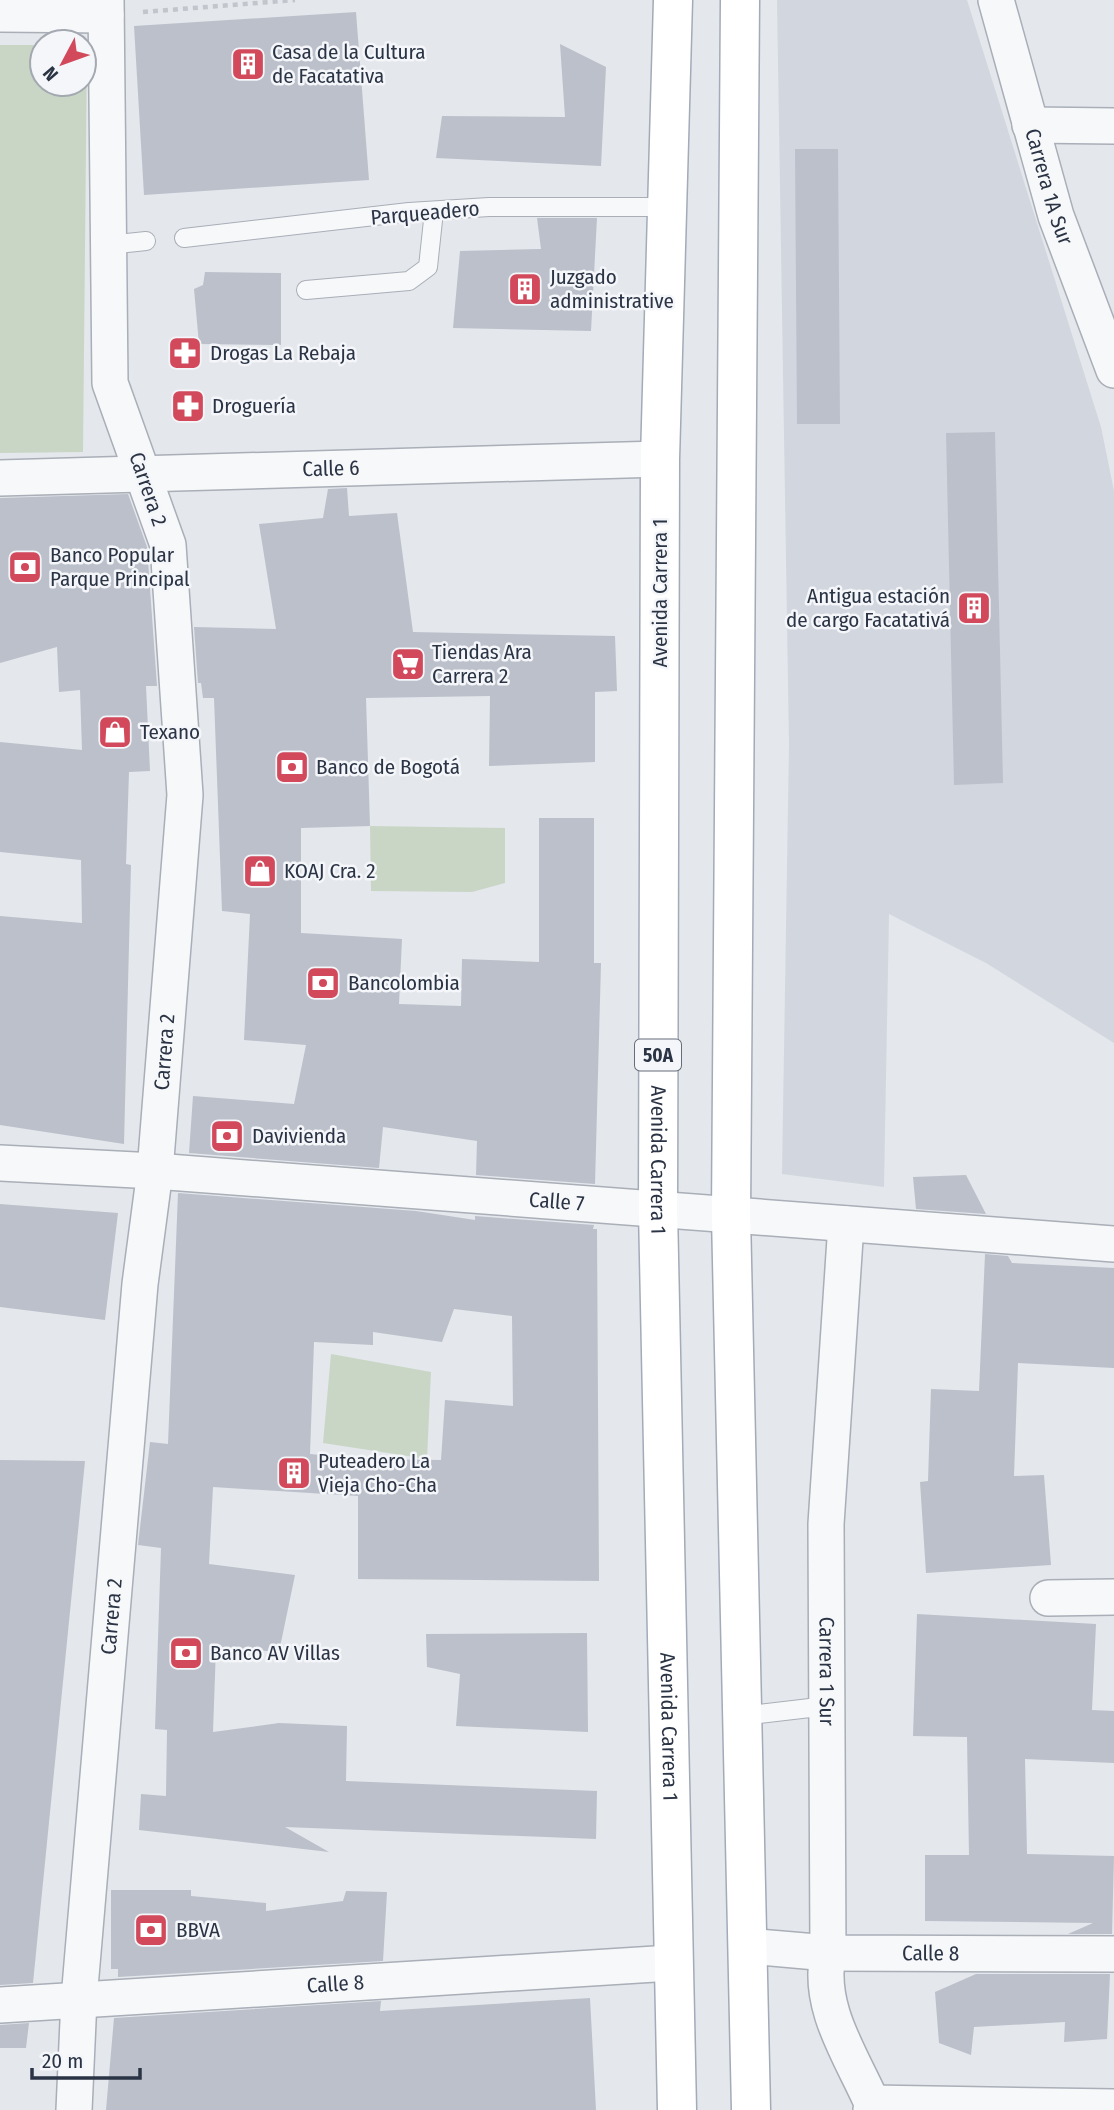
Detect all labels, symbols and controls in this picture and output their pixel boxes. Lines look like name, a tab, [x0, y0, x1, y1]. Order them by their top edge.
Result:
north arrow	[28, 28, 98, 98]
place label: Casa de la Cultura de Facatativa	[272, 39, 426, 89]
building icon: Casa de la Cultura de Facatativa	[229, 45, 267, 83]
text: N	[38, 62, 63, 86]
street label: Carrera 1A Sur	[1019, 126, 1079, 249]
street label: Parqueadero	[370, 195, 480, 231]
place label: Juzgado administrative	[550, 264, 674, 314]
building icon: Juzgado administrative	[506, 270, 544, 308]
pharmacy icon: Drogas La Rebaja	[166, 334, 204, 372]
place label: Drogas La Rebaja	[210, 340, 356, 366]
pharmacy icon: Droguería	[169, 387, 207, 425]
place label: Droguería	[212, 393, 296, 419]
street label: Carrera 2	[123, 449, 173, 529]
street label: Calle 6	[302, 455, 360, 482]
street label: Avenida Carrera 1	[647, 519, 673, 667]
place label: Banco Popular Parque Principal	[50, 542, 190, 592]
bank icon: Banco Popular Parque Principal	[6, 548, 44, 586]
place label: Antigua estación de cargo Facatativá	[786, 583, 950, 633]
building icon: Antigua estación de cargo Facatativá	[955, 589, 993, 627]
place label: Tiendas Ara Carrera 2	[432, 639, 532, 689]
supermarket icon: Tiendas Ara Carrera 2	[389, 645, 427, 683]
shop icon: Texano	[96, 713, 134, 751]
place label: Texano	[140, 719, 200, 745]
bank icon: Banco de Bogotá	[273, 748, 311, 786]
place label: Banco de Bogotá	[316, 754, 460, 780]
shop icon: KOAJ Cra. 2	[241, 852, 279, 890]
place label: KOAJ Cra. 2	[284, 858, 375, 884]
bank icon: Bancolombia	[304, 964, 342, 1002]
place label: Bancolombia	[348, 970, 460, 996]
street label: Carrera 2	[148, 1013, 180, 1091]
road number: 50A	[635, 1040, 681, 1070]
street label: Avenida Carrera 1	[645, 1085, 672, 1235]
bank icon: Davivienda	[208, 1117, 246, 1155]
place label: Davivienda	[252, 1123, 346, 1149]
street label: Calle 7	[528, 1187, 585, 1217]
place label: Puteadero La Vieja Cho-Cha	[318, 1448, 437, 1498]
building icon: Puteadero La Vieja Cho-Cha	[275, 1454, 313, 1492]
street label: Carrera 2	[95, 1577, 128, 1656]
street label: Carrera 1 Sur	[813, 1617, 840, 1727]
bank icon: Banco AV Villas	[167, 1634, 205, 1672]
place label: Banco AV Villas	[210, 1640, 340, 1666]
street label: Avenida Carrera 1	[654, 1652, 683, 1801]
bank icon: BBVA	[132, 1911, 170, 1949]
place label: BBVA	[176, 1917, 220, 1943]
street label: Calle 8	[902, 1940, 959, 1966]
street label: Calle 8	[306, 1969, 365, 1999]
scale bar	[32, 2036, 140, 2080]
text: 20 m	[42, 2048, 83, 2074]

